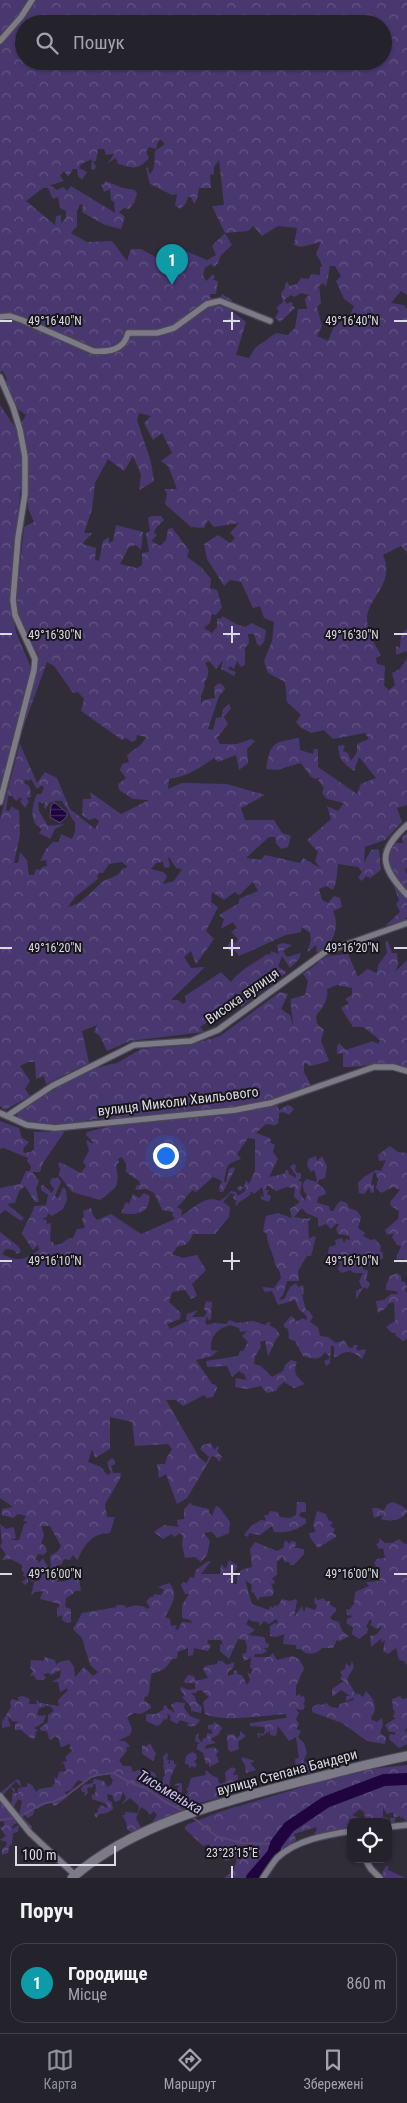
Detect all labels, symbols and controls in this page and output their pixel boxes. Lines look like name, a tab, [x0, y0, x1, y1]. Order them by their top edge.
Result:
search box	[15, 15, 392, 70]
icon: search	[33, 29, 61, 57]
text: Пошук	[73, 31, 125, 54]
pin: 1	[156, 244, 188, 285]
text: 49°16'40"N	[28, 314, 82, 328]
text: 49°16'40"N	[325, 314, 379, 328]
text: 49°16'30"N	[28, 628, 82, 642]
text: 49°16'30"N	[325, 628, 379, 642]
text: 49°16'20"N	[28, 941, 82, 955]
text: 49°16'20"N	[325, 941, 379, 955]
street label: Висока вулиця	[202, 965, 282, 1027]
street label: вулиця Миколи Хвильового	[97, 1083, 259, 1119]
your location	[153, 1143, 179, 1169]
text: 49°16'10"N	[28, 1254, 82, 1268]
text: 49°16'10"N	[325, 1254, 379, 1268]
text: 49°16'00"N	[28, 1567, 82, 1581]
text: 49°16'00"N	[325, 1567, 379, 1581]
street label: вулиця Степана Бандери	[215, 1746, 359, 1798]
water label: Тисьменька	[134, 1766, 206, 1818]
map controls	[347, 1818, 392, 1863]
button: locate	[347, 1818, 392, 1863]
scale bar	[15, 1843, 116, 1866]
text: 23°23'15"E	[206, 1846, 258, 1860]
text: 100 m	[22, 1847, 57, 1863]
text: Поруч	[20, 1899, 73, 1923]
text: Городище	[68, 1962, 148, 1985]
text: 1	[33, 1974, 41, 1993]
text: 860 m	[347, 1974, 386, 1993]
text: Місце	[68, 1985, 107, 2004]
tab: Карта	[43, 2046, 77, 2092]
tab: Маршрут	[164, 2046, 217, 2092]
tab: Збережені	[303, 2046, 364, 2092]

